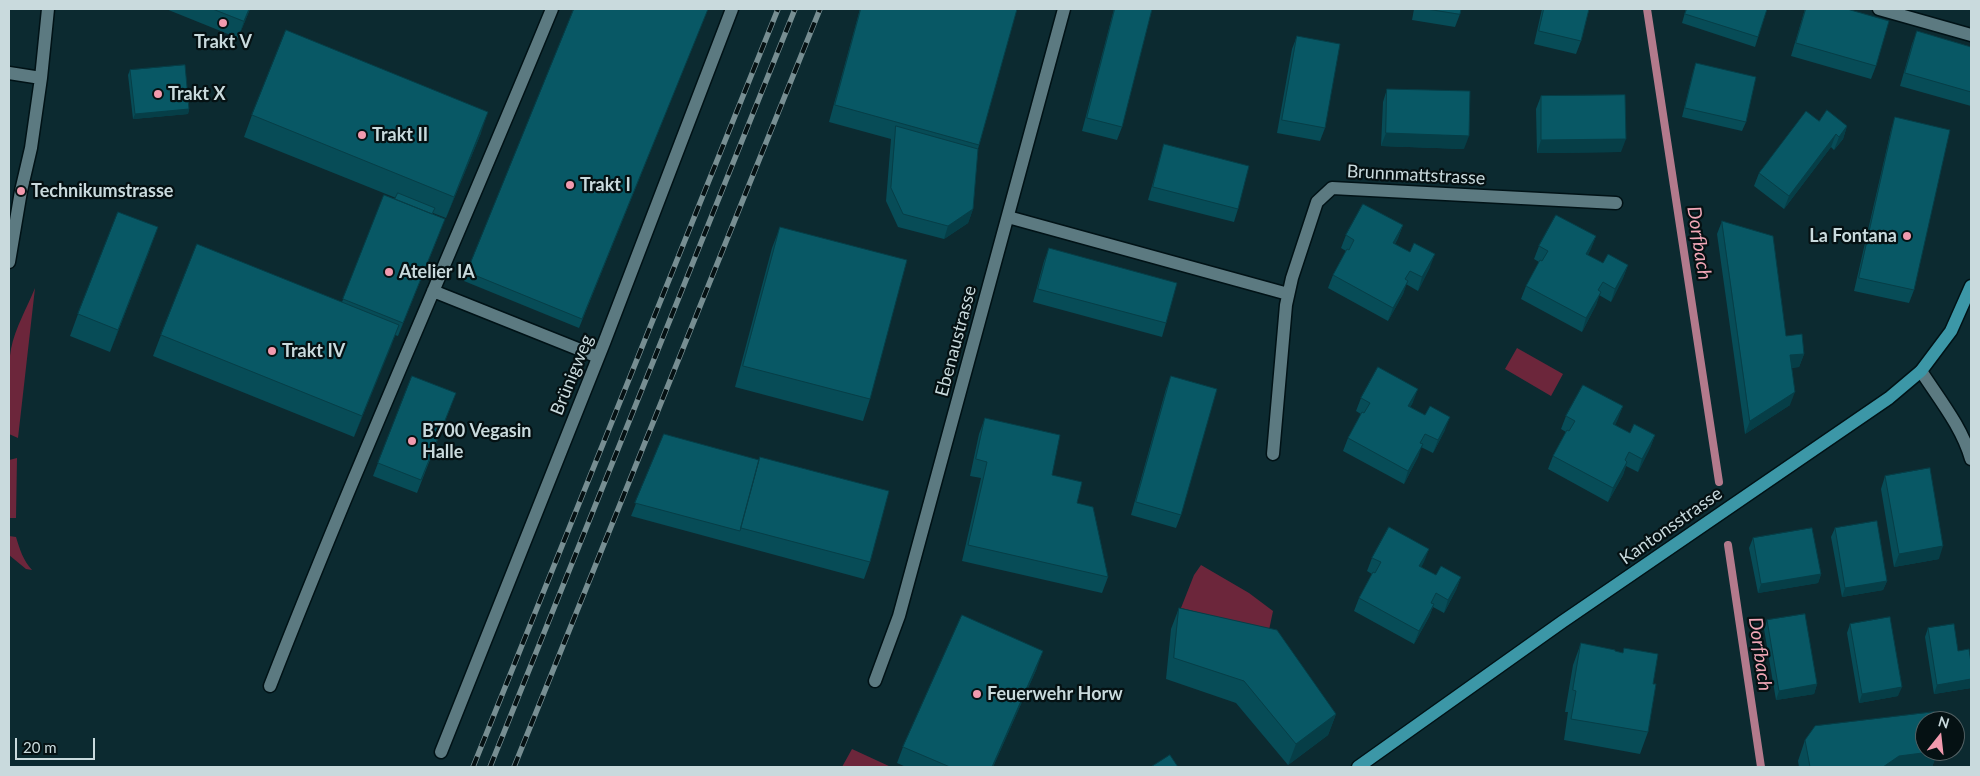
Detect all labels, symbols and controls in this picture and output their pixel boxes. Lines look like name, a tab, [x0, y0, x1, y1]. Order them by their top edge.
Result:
marker: Trakt V	[217, 17, 229, 29]
place label: Trakt V	[194, 31, 252, 53]
place label: Trakt X	[168, 83, 225, 105]
marker: Trakt X	[152, 88, 164, 100]
place label: Trakt II	[372, 124, 428, 146]
marker: Trakt II	[356, 129, 368, 141]
street label: Brunnmattstrasse	[1346, 161, 1486, 189]
place label: Trakt I	[580, 174, 631, 196]
marker: Trakt I	[564, 179, 576, 191]
place label: Technikumstrasse	[31, 180, 173, 202]
marker: Technikumstrasse	[15, 185, 27, 197]
water label: Dorfbach	[1682, 204, 1716, 282]
place label: La Fontana	[1809, 225, 1897, 247]
marker: La Fontana	[1901, 230, 1913, 242]
place label: Atelier IA	[399, 261, 475, 283]
marker: Atelier IA	[383, 266, 395, 278]
street label: Ebenaustrasse	[931, 283, 981, 399]
street label: Brünigweg	[546, 332, 598, 418]
place label: Trakt IV	[282, 340, 345, 362]
marker: Trakt IV	[266, 345, 278, 357]
place label: B700 Vegasin Halle	[422, 420, 532, 462]
marker: B700 Vegasin Halle	[406, 435, 418, 447]
street label: Kantonsstrasse	[1616, 483, 1726, 569]
water label: Dorfbach	[1744, 616, 1776, 692]
place label: Feuerwehr Horw	[987, 683, 1123, 705]
marker: Feuerwehr Horw	[971, 688, 983, 700]
north arrow	[1915, 711, 1965, 761]
text: N	[1936, 712, 1952, 732]
scale bar	[18, 728, 98, 760]
text: 20 m	[23, 738, 57, 756]

